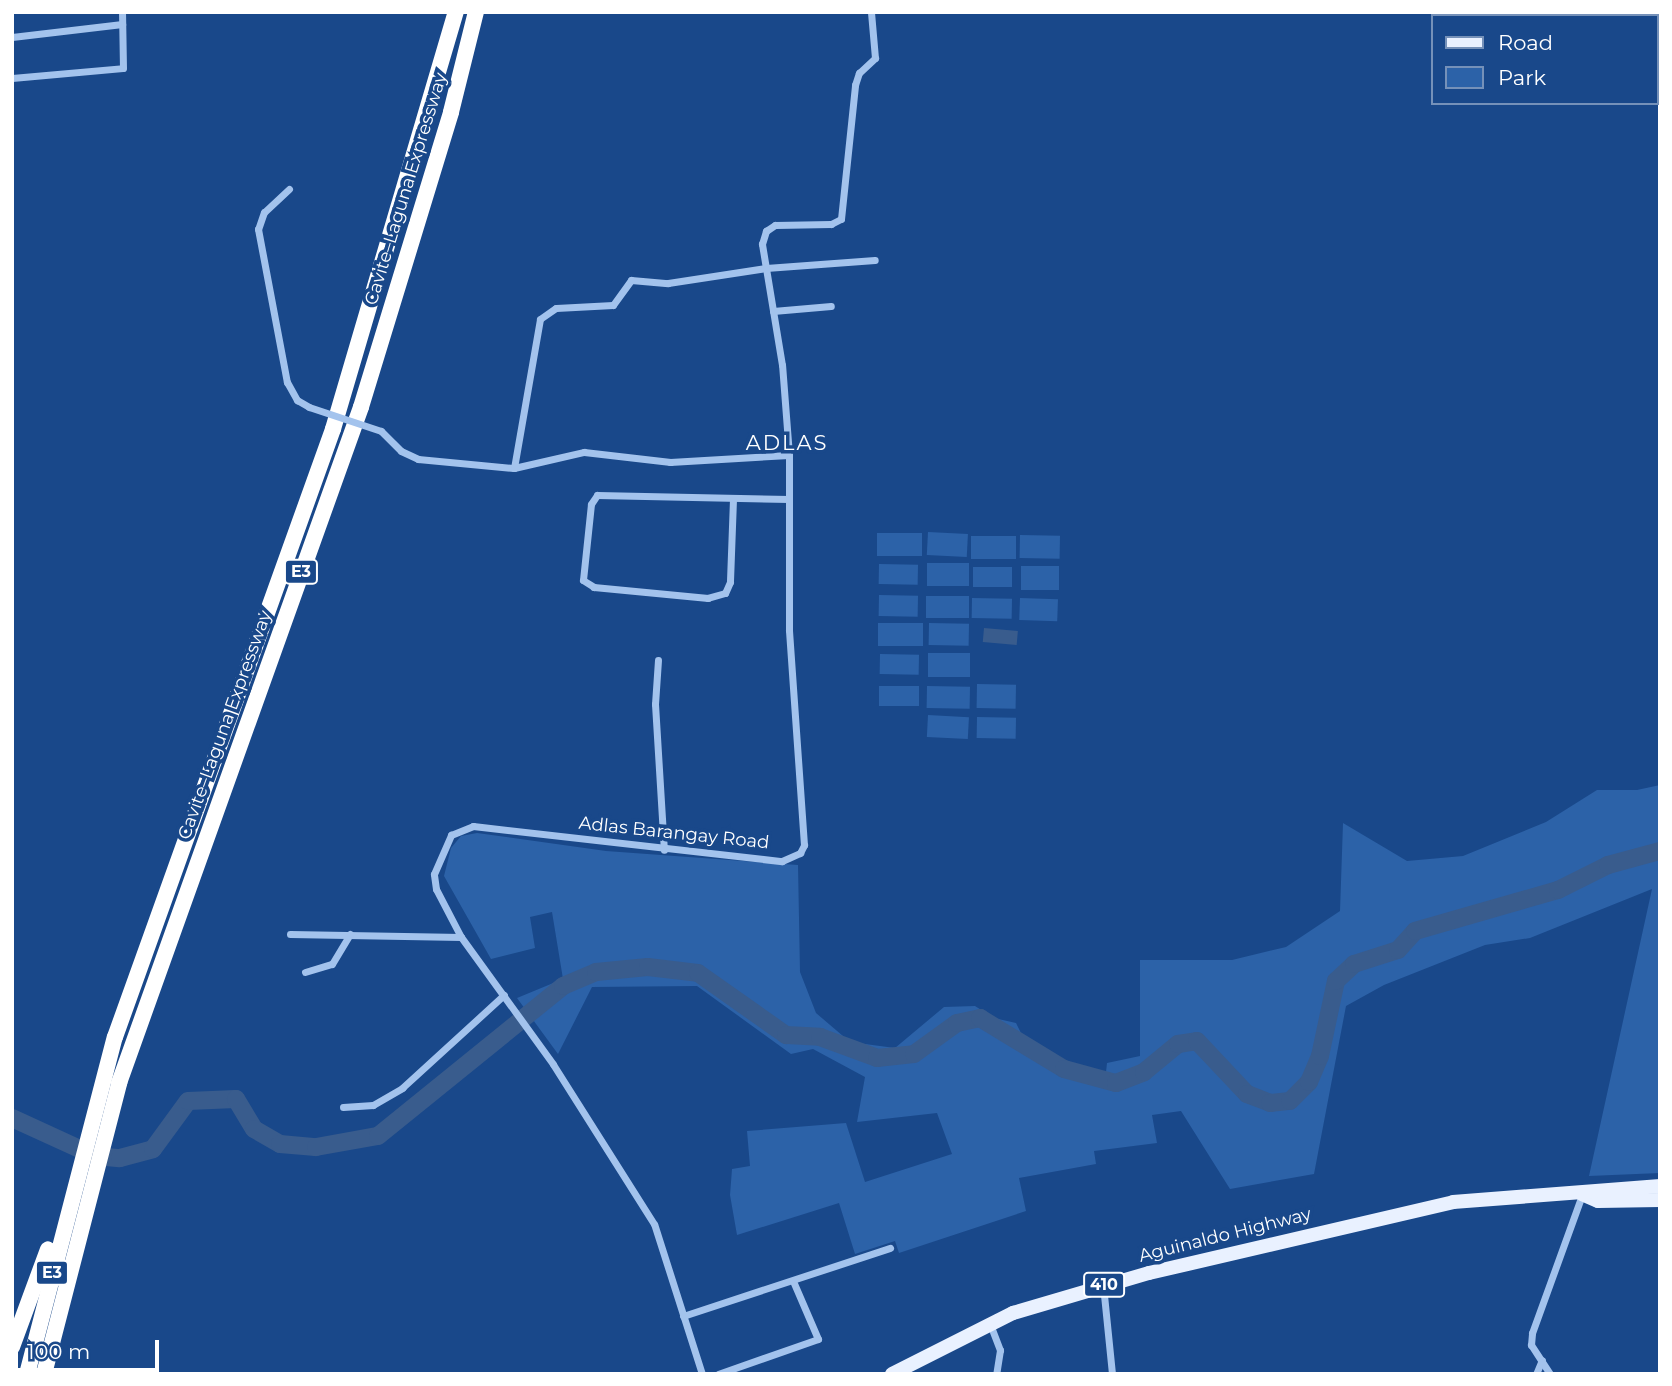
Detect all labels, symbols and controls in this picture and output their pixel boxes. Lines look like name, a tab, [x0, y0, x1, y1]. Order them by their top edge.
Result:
legend	[1430, 14, 1658, 105]
text: Road	[1498, 30, 1553, 55]
text: Park	[1498, 65, 1546, 90]
street label: Cavite–Laguna Expressway	[360, 70, 452, 308]
district label: ADLAS	[746, 430, 828, 456]
road number: E3	[284, 559, 318, 584]
street label: Cavite–Laguna Expressway	[173, 608, 277, 842]
street label: Adlas Barangay Road	[578, 812, 770, 854]
street label: Aguinaldo Highway	[1136, 1203, 1314, 1267]
road number: E3	[34, 1260, 70, 1286]
road number: 410	[1083, 1273, 1125, 1298]
scale bar	[18, 1326, 163, 1370]
text: 100 m	[27, 1339, 90, 1364]

